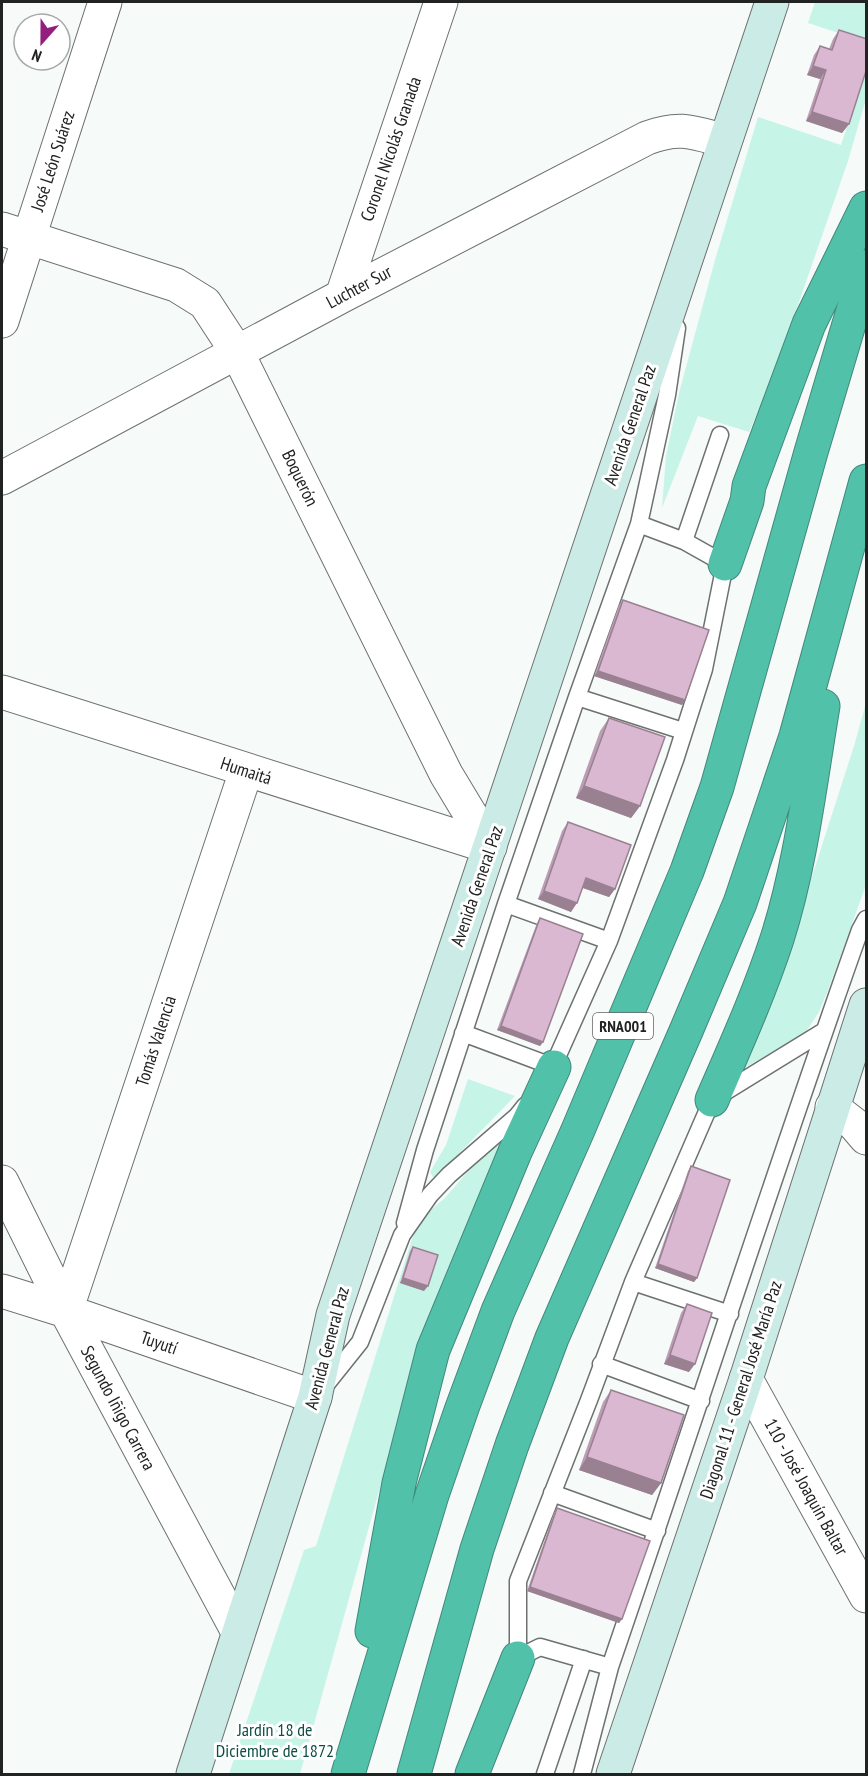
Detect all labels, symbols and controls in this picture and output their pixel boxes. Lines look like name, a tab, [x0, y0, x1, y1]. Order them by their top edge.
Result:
north arrow	[12, 12, 72, 72]
text: N	[29, 45, 44, 67]
street label: Coronel Nicolás Granada	[355, 74, 426, 224]
street label: José León Suárez	[25, 108, 80, 215]
street label: Luchter Sur	[322, 260, 395, 313]
street label: Avenida General Paz	[598, 361, 661, 488]
street label: Boquerón	[277, 446, 324, 510]
street label: Humaitá	[218, 751, 275, 790]
street label: Avenida General Paz	[445, 822, 508, 949]
street label: Tomás Valencia	[130, 992, 181, 1089]
road number: RNA001	[593, 1013, 653, 1039]
street label: Diagonal 11 - General José María Paz	[694, 1278, 787, 1502]
street label: Avenida General Paz	[299, 1284, 354, 1412]
street label: Tuyutí	[138, 1326, 181, 1360]
street label: Segundo Iñigo Carrera	[76, 1341, 161, 1474]
street label: 110 - José Joaquín Baltar	[759, 1414, 854, 1559]
park label: Jardín 18 de Diciembre de 1872	[216, 1718, 334, 1762]

